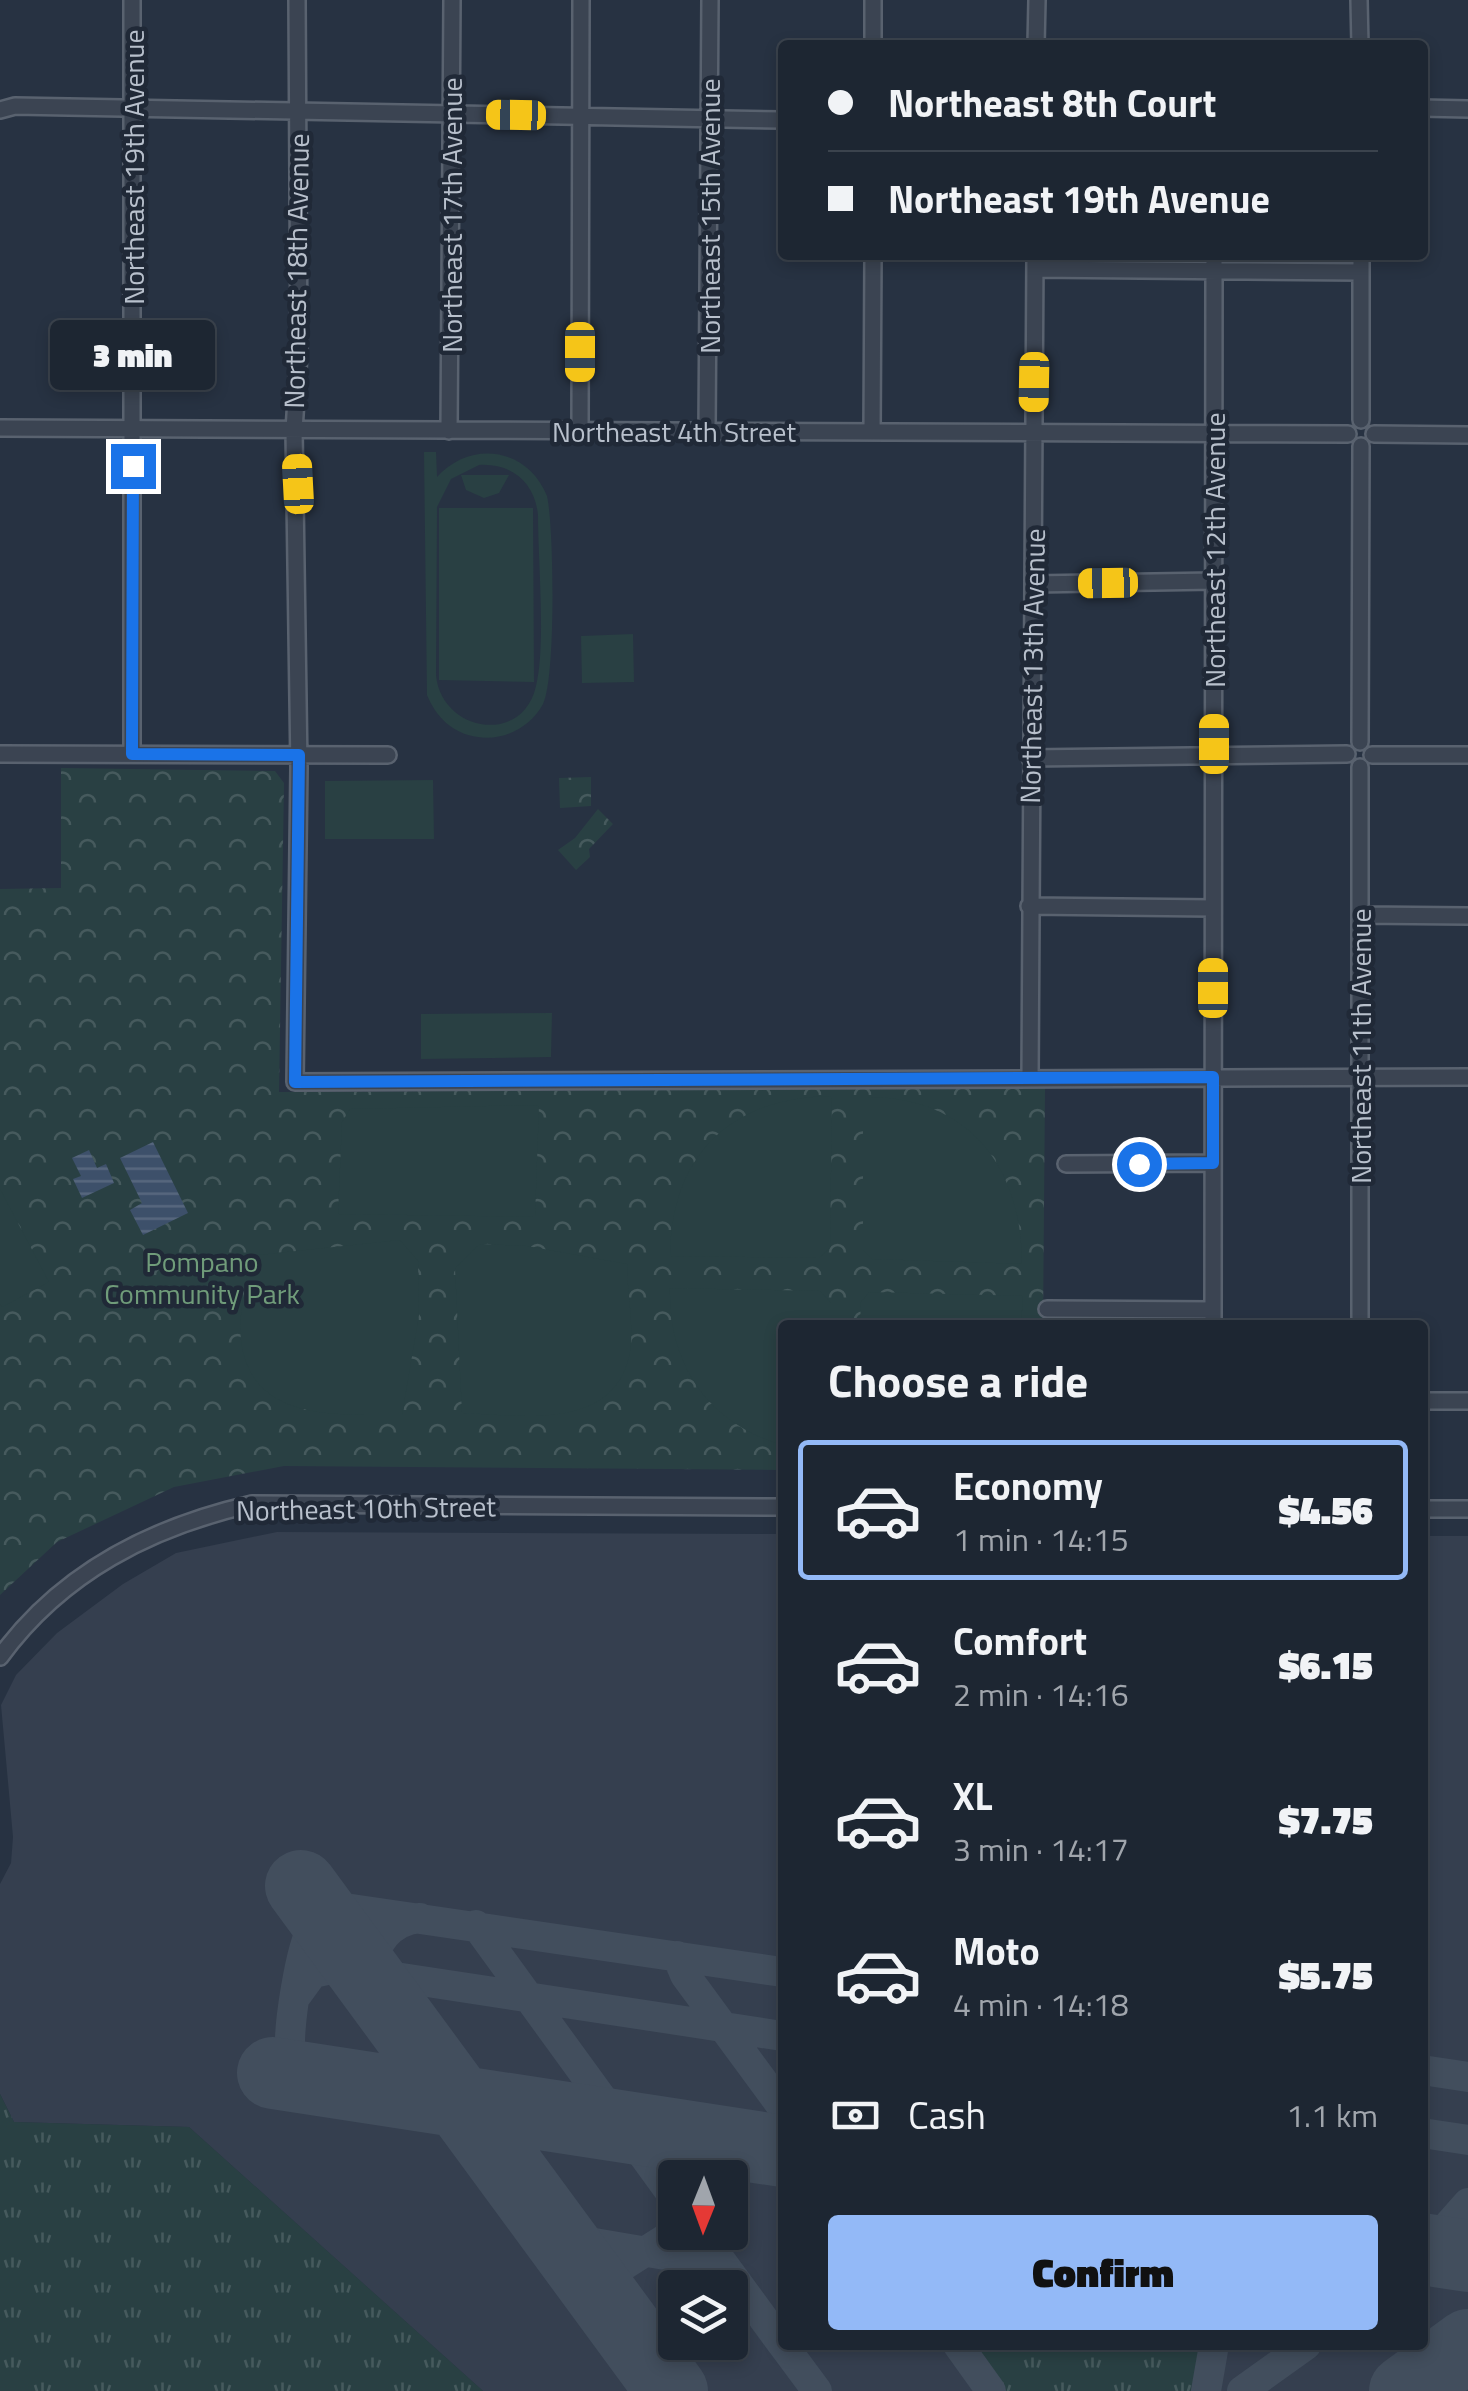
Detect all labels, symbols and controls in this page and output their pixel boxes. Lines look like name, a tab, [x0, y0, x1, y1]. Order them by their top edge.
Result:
street label: Northeast 19th Avenue	[112, 29, 155, 305]
text: Northeast 8th Court	[888, 74, 1216, 132]
street label: Northeast 17th Avenue	[430, 77, 473, 353]
street label: Northeast 15th Avenue	[688, 78, 731, 354]
car	[486, 99, 546, 131]
street label: Northeast 18th Avenue	[272, 133, 320, 409]
text: Northeast 19th Avenue	[888, 170, 1270, 228]
callout: 3 min	[51, 321, 216, 391]
car	[565, 322, 595, 382]
text: 3 min	[93, 331, 172, 379]
car	[1018, 352, 1050, 412]
street label: Northeast 4th Street	[552, 410, 796, 453]
street label: Northeast 12th Avenue	[1193, 412, 1236, 688]
route end	[111, 444, 156, 489]
car	[281, 453, 315, 515]
street label: Northeast 13th Avenue	[1008, 528, 1056, 804]
car	[1078, 567, 1138, 599]
car	[1199, 714, 1229, 774]
street label: Northeast 11th Avenue	[1339, 908, 1382, 1184]
car	[1198, 958, 1228, 1018]
route start	[1117, 1142, 1162, 1187]
park label: Pompano Community Park	[104, 1240, 300, 1315]
text: Choose a ride	[828, 1346, 1088, 1414]
text: Economy	[953, 1457, 1103, 1515]
icon: car	[833, 1465, 923, 1555]
text: $4.56	[1279, 1481, 1373, 1539]
street label: Northeast 10th Street	[236, 1484, 496, 1532]
text: 1 min · 14:15	[953, 1515, 1129, 1563]
text: Comfort	[953, 1612, 1087, 1670]
icon: car	[833, 1620, 923, 1710]
text: $6.15	[1279, 1636, 1373, 1694]
text: 2 min · 14:16	[953, 1670, 1129, 1718]
text: XL	[953, 1767, 993, 1825]
icon: car	[833, 1775, 923, 1865]
text: $7.75	[1279, 1791, 1373, 1849]
text: 3 min · 14:17	[953, 1825, 1129, 1873]
text: Moto	[953, 1922, 1040, 1980]
icon: car	[833, 1930, 923, 2020]
text: $5.75	[1279, 1946, 1373, 2004]
text: 4 min · 14:18	[953, 1980, 1129, 2028]
text: Cash	[908, 2086, 986, 2144]
icon: cash	[828, 2088, 883, 2143]
text: 1.1 km	[1286, 2091, 1378, 2139]
north arrow	[658, 2160, 748, 2250]
map controls	[658, 2160, 748, 2360]
button: Confirm	[828, 2215, 1378, 2330]
button: layers	[658, 2270, 748, 2360]

